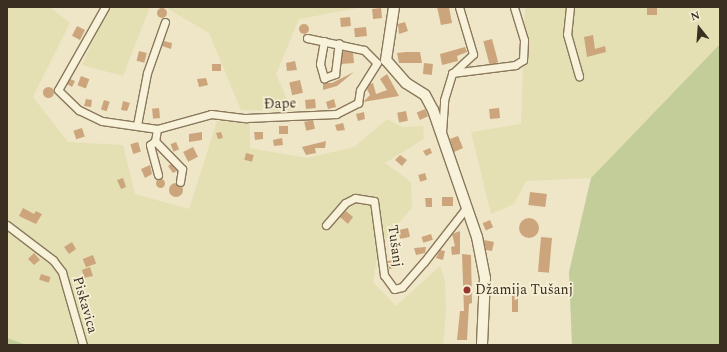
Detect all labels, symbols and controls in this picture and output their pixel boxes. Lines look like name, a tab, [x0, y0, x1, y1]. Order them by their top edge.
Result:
text: N	[689, 7, 702, 25]
north arrow	[679, 8, 719, 48]
street label: Đape	[263, 95, 297, 113]
street label: Tušanj	[384, 224, 406, 268]
street label: Piskavica	[69, 275, 101, 335]
place label: Džamija Tušanj	[475, 282, 573, 298]
marker: Džamija Tušanj	[462, 285, 472, 295]

